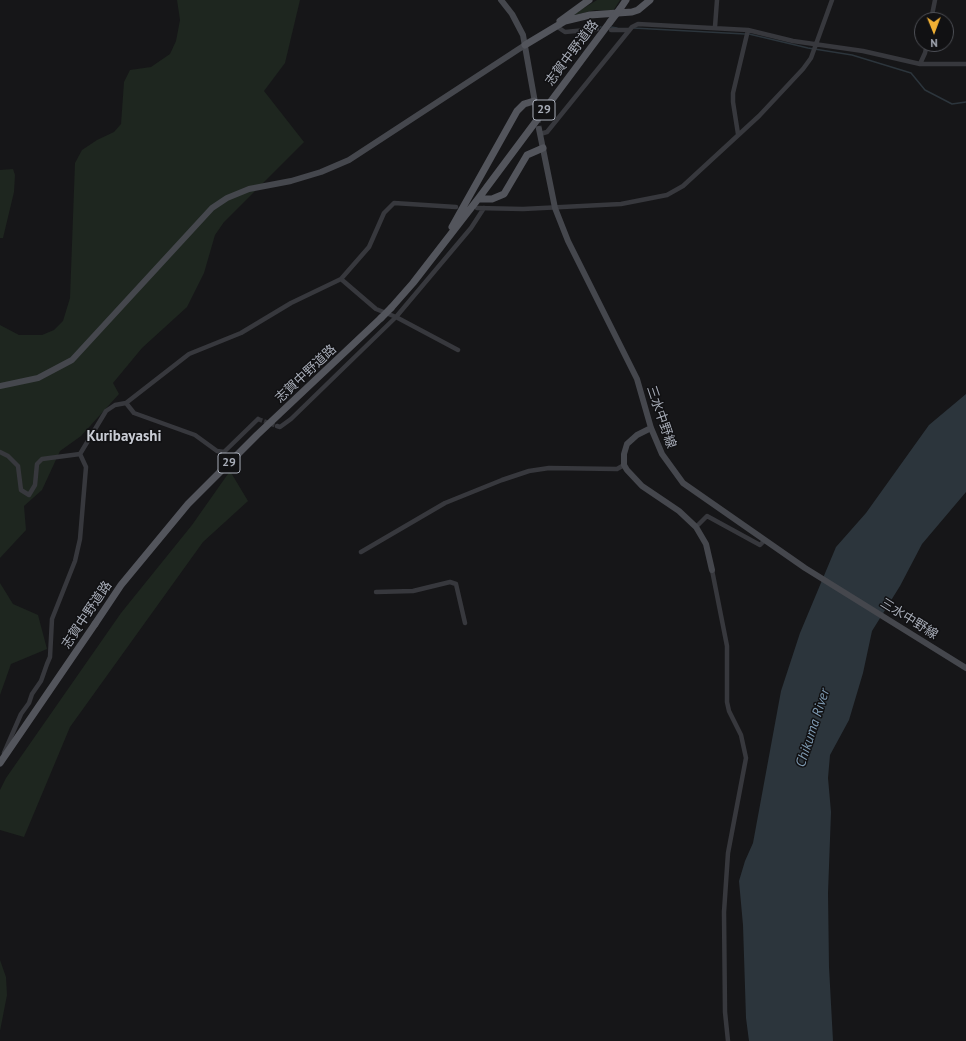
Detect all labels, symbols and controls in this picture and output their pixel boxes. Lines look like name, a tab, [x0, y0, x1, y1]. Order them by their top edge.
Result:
north arrow	[914, 12, 954, 52]
street label: 志賀中野道路	[542, 17, 602, 89]
text: N	[930, 36, 938, 50]
road number: 29	[533, 100, 555, 120]
street label: 志賀中野道路	[272, 342, 340, 406]
street label: 三水中野線	[643, 384, 679, 450]
district label: Kuribayashi	[87, 428, 161, 446]
road number: 29	[218, 453, 240, 473]
street label: 志賀中野道路	[59, 578, 115, 652]
street label: 三水中野線	[877, 595, 941, 643]
water label: Chikuma River	[792, 687, 834, 769]

